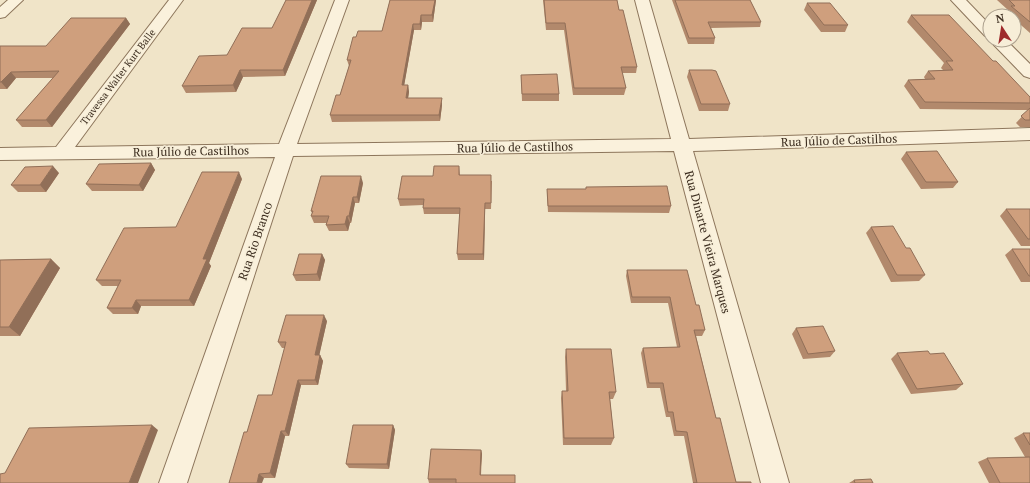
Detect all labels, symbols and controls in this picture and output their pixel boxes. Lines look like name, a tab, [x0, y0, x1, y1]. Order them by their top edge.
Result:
north arrow	[982, 8, 1022, 48]
text: N	[994, 10, 1006, 26]
street label: Travessa Walter Kurt Balle	[78, 26, 158, 128]
street label: Rua Júlio de Castilhos	[781, 130, 897, 150]
street label: Rua Júlio de Castilhos	[457, 138, 573, 156]
street label: Rua Júlio de Castilhos	[133, 142, 249, 160]
street label: Rua Dinarte Vieira Marques	[682, 169, 734, 315]
street label: Rua Rio Branco	[235, 200, 275, 282]

